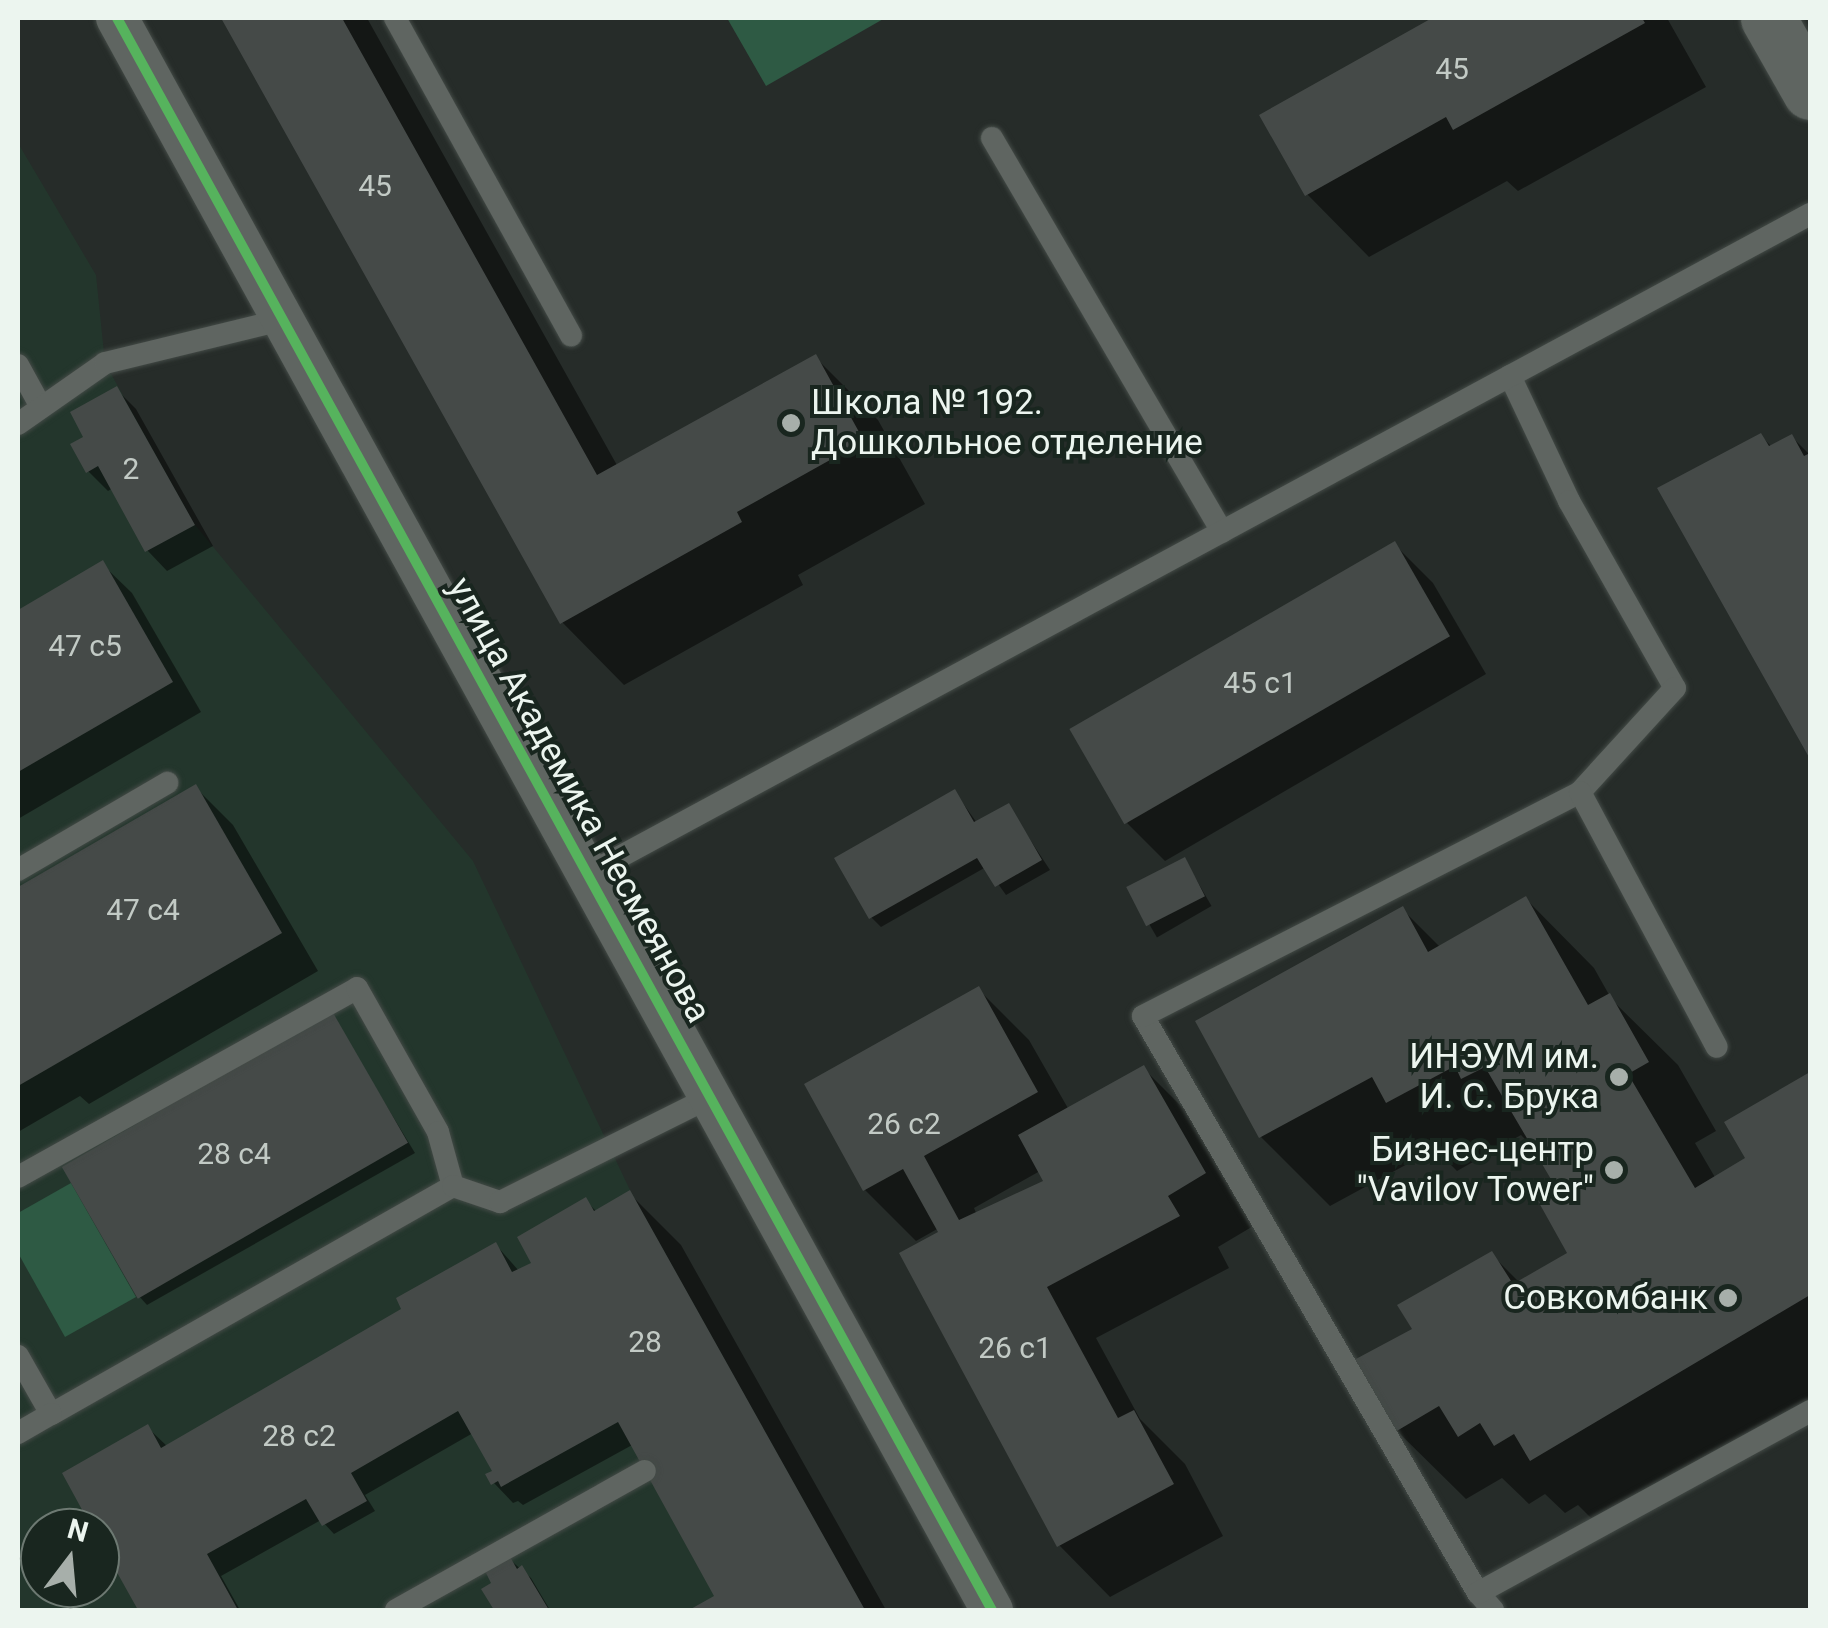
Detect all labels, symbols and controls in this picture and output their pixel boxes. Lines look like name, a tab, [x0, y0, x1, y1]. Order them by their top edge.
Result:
house number: 45	[1435, 51, 1469, 87]
house number: 45	[358, 168, 392, 204]
place label: Школа № 192. Дошкольное отделение	[811, 382, 1203, 464]
marker: Школа № 192. Дошкольное отделение	[780, 412, 802, 434]
house number: 2	[123, 451, 139, 487]
street label: улица Академика Несмеянова	[439, 570, 719, 1030]
house number: 47 с5	[48, 628, 122, 664]
house number: 45 с1	[1223, 665, 1297, 701]
house number: 47 с4	[106, 892, 180, 928]
place label: ИНЭУМ им. И. С. Брука	[1409, 1036, 1599, 1118]
marker: ИНЭУМ им. И. С. Брука	[1608, 1066, 1630, 1088]
house number: 26 с2	[867, 1106, 941, 1142]
place label: Бизнес-центр "Vavilov Tower"	[1356, 1129, 1594, 1211]
house number: 28 с4	[197, 1136, 271, 1172]
marker: Бизнес-центр "Vavilov Tower"	[1603, 1159, 1625, 1181]
place label: Совкомбанк	[1503, 1277, 1708, 1319]
marker: Совкомбанк	[1717, 1287, 1739, 1309]
house number: 28	[628, 1324, 662, 1360]
house number: 26 с1	[978, 1330, 1052, 1366]
house number: 28 с2	[262, 1418, 336, 1454]
north arrow	[20, 1508, 120, 1608]
text: N	[64, 1512, 92, 1549]

